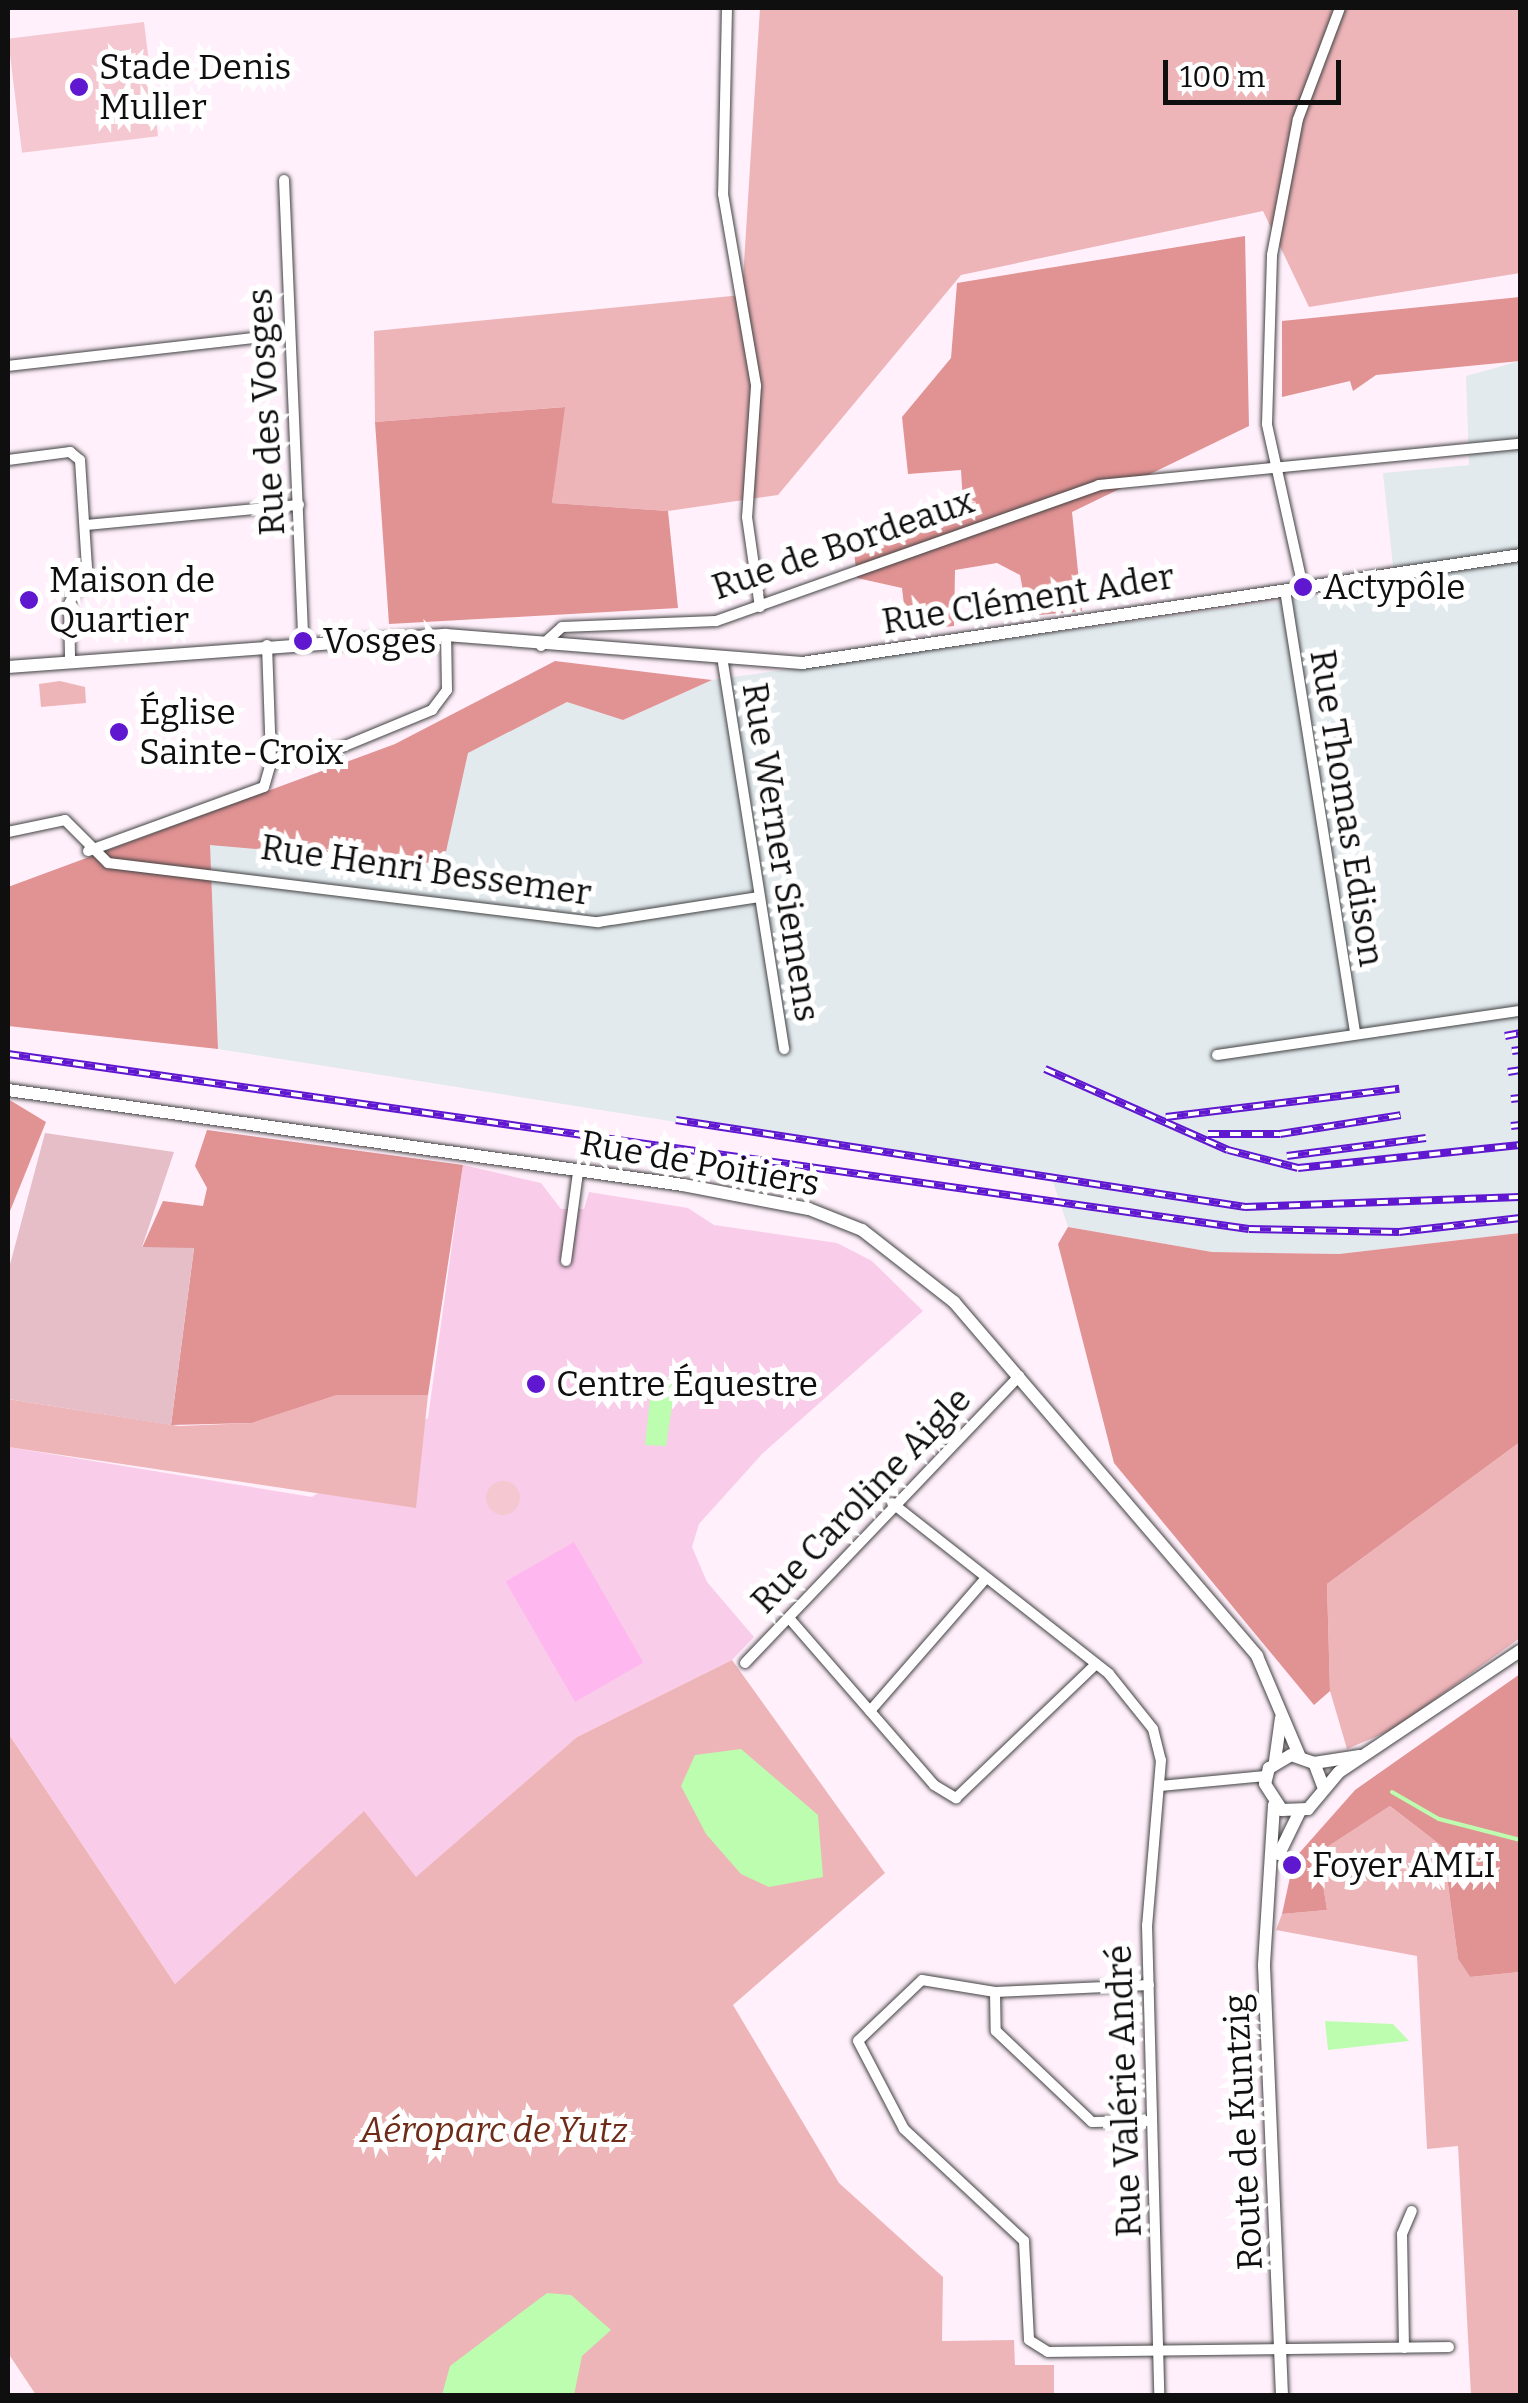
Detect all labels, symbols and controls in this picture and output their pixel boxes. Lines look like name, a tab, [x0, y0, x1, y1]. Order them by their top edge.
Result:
scale bar	[1168, 40, 1346, 102]
place label: Stade Denis Muller	[99, 46, 291, 128]
text: 100 m	[1180, 59, 1265, 95]
marker: Stade Denis Muller	[68, 76, 90, 98]
street label: Rue des Vosges	[239, 287, 293, 537]
street label: Rue de Bordeaux	[707, 480, 979, 608]
street label: Rue Clément Ader	[879, 555, 1177, 643]
place label: Maison de Quartier	[49, 559, 215, 641]
place label: Actypôle	[1323, 566, 1465, 608]
marker: Actypôle	[1292, 576, 1314, 598]
marker: Maison de Quartier	[18, 589, 40, 611]
place label: Vosges	[323, 620, 437, 662]
marker: Vosges	[292, 630, 314, 652]
street label: Rue Thomas Edison	[1301, 647, 1393, 969]
street label: Rue Werner Siemens	[733, 680, 829, 1024]
place label: Église Sainte-Croix	[139, 691, 344, 773]
marker: Église Sainte-Croix	[108, 721, 130, 743]
street label: Rue Henri Bessemer	[258, 826, 594, 914]
street label: Rue de Poitiers	[577, 1121, 823, 1205]
place label: Centre Équestre	[556, 1363, 818, 1405]
marker: Centre Équestre	[525, 1373, 547, 1395]
street label: Rue Caroline Aigle	[742, 1378, 980, 1622]
place label: Foyer AMLI	[1312, 1844, 1495, 1886]
marker: Foyer AMLI	[1281, 1854, 1303, 1876]
street label: Rue Valérie André	[1098, 1944, 1150, 2238]
street label: Route de Kuntzig	[1215, 1993, 1271, 2271]
park label: Aéroparc de Yutz	[360, 2109, 628, 2151]

